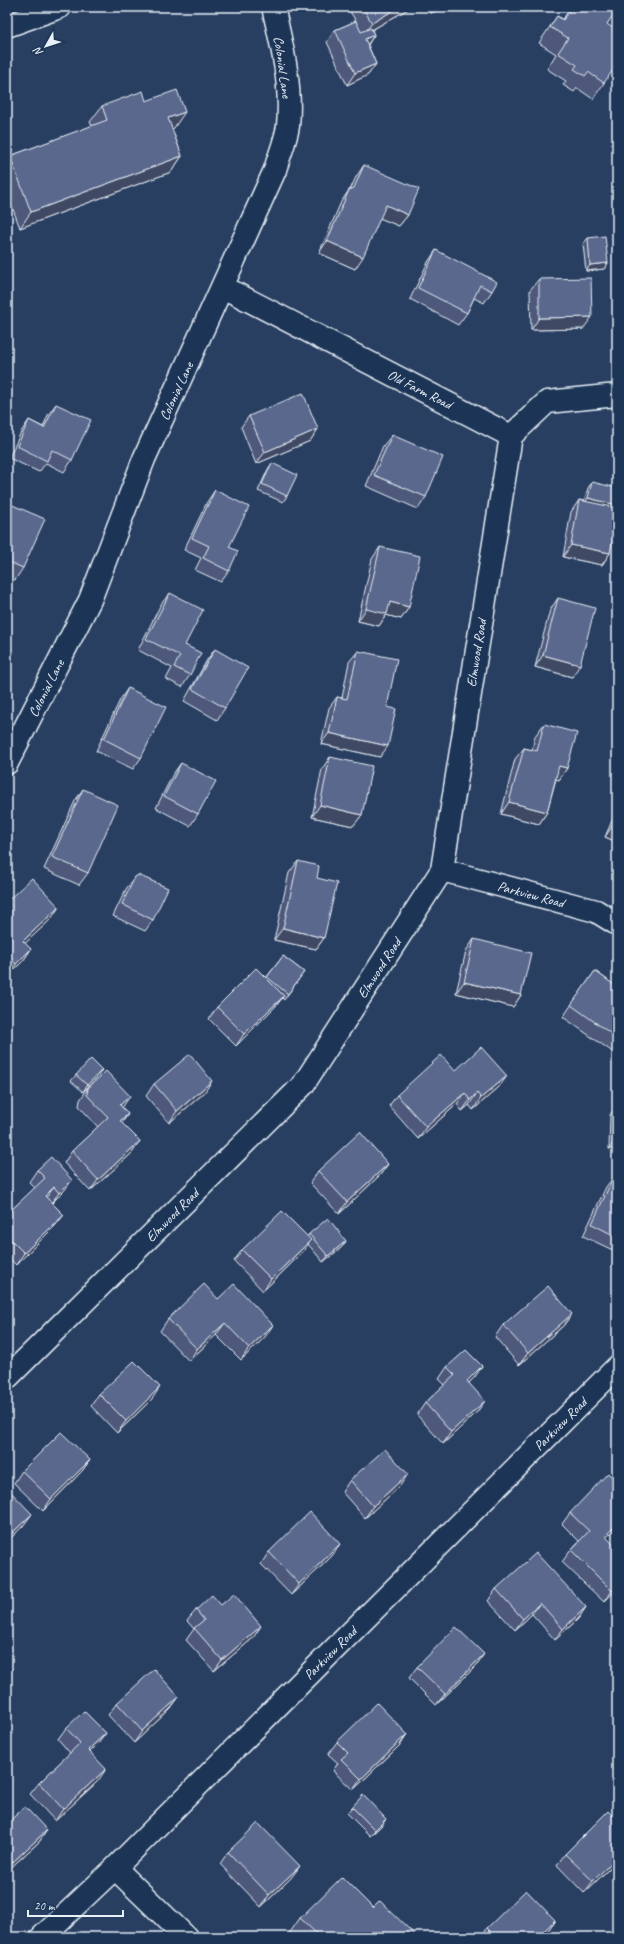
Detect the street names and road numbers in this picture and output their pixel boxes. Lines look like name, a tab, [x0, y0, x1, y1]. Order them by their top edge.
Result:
street label: Colonial Lane	[270, 35, 295, 100]
street label: Colonial Lane	[156, 358, 198, 423]
street label: Old Farm Road	[385, 366, 457, 414]
street label: Elmwood Road	[463, 616, 491, 688]
street label: Colonial Lane	[25, 655, 69, 720]
street label: Parkview Road	[496, 877, 568, 912]
street label: Elmwood Road	[354, 933, 407, 1002]
street label: Elmwood Road	[142, 1183, 204, 1246]
street label: Parkview Road	[530, 1393, 592, 1454]
street label: Parkview Road	[300, 1622, 362, 1683]

